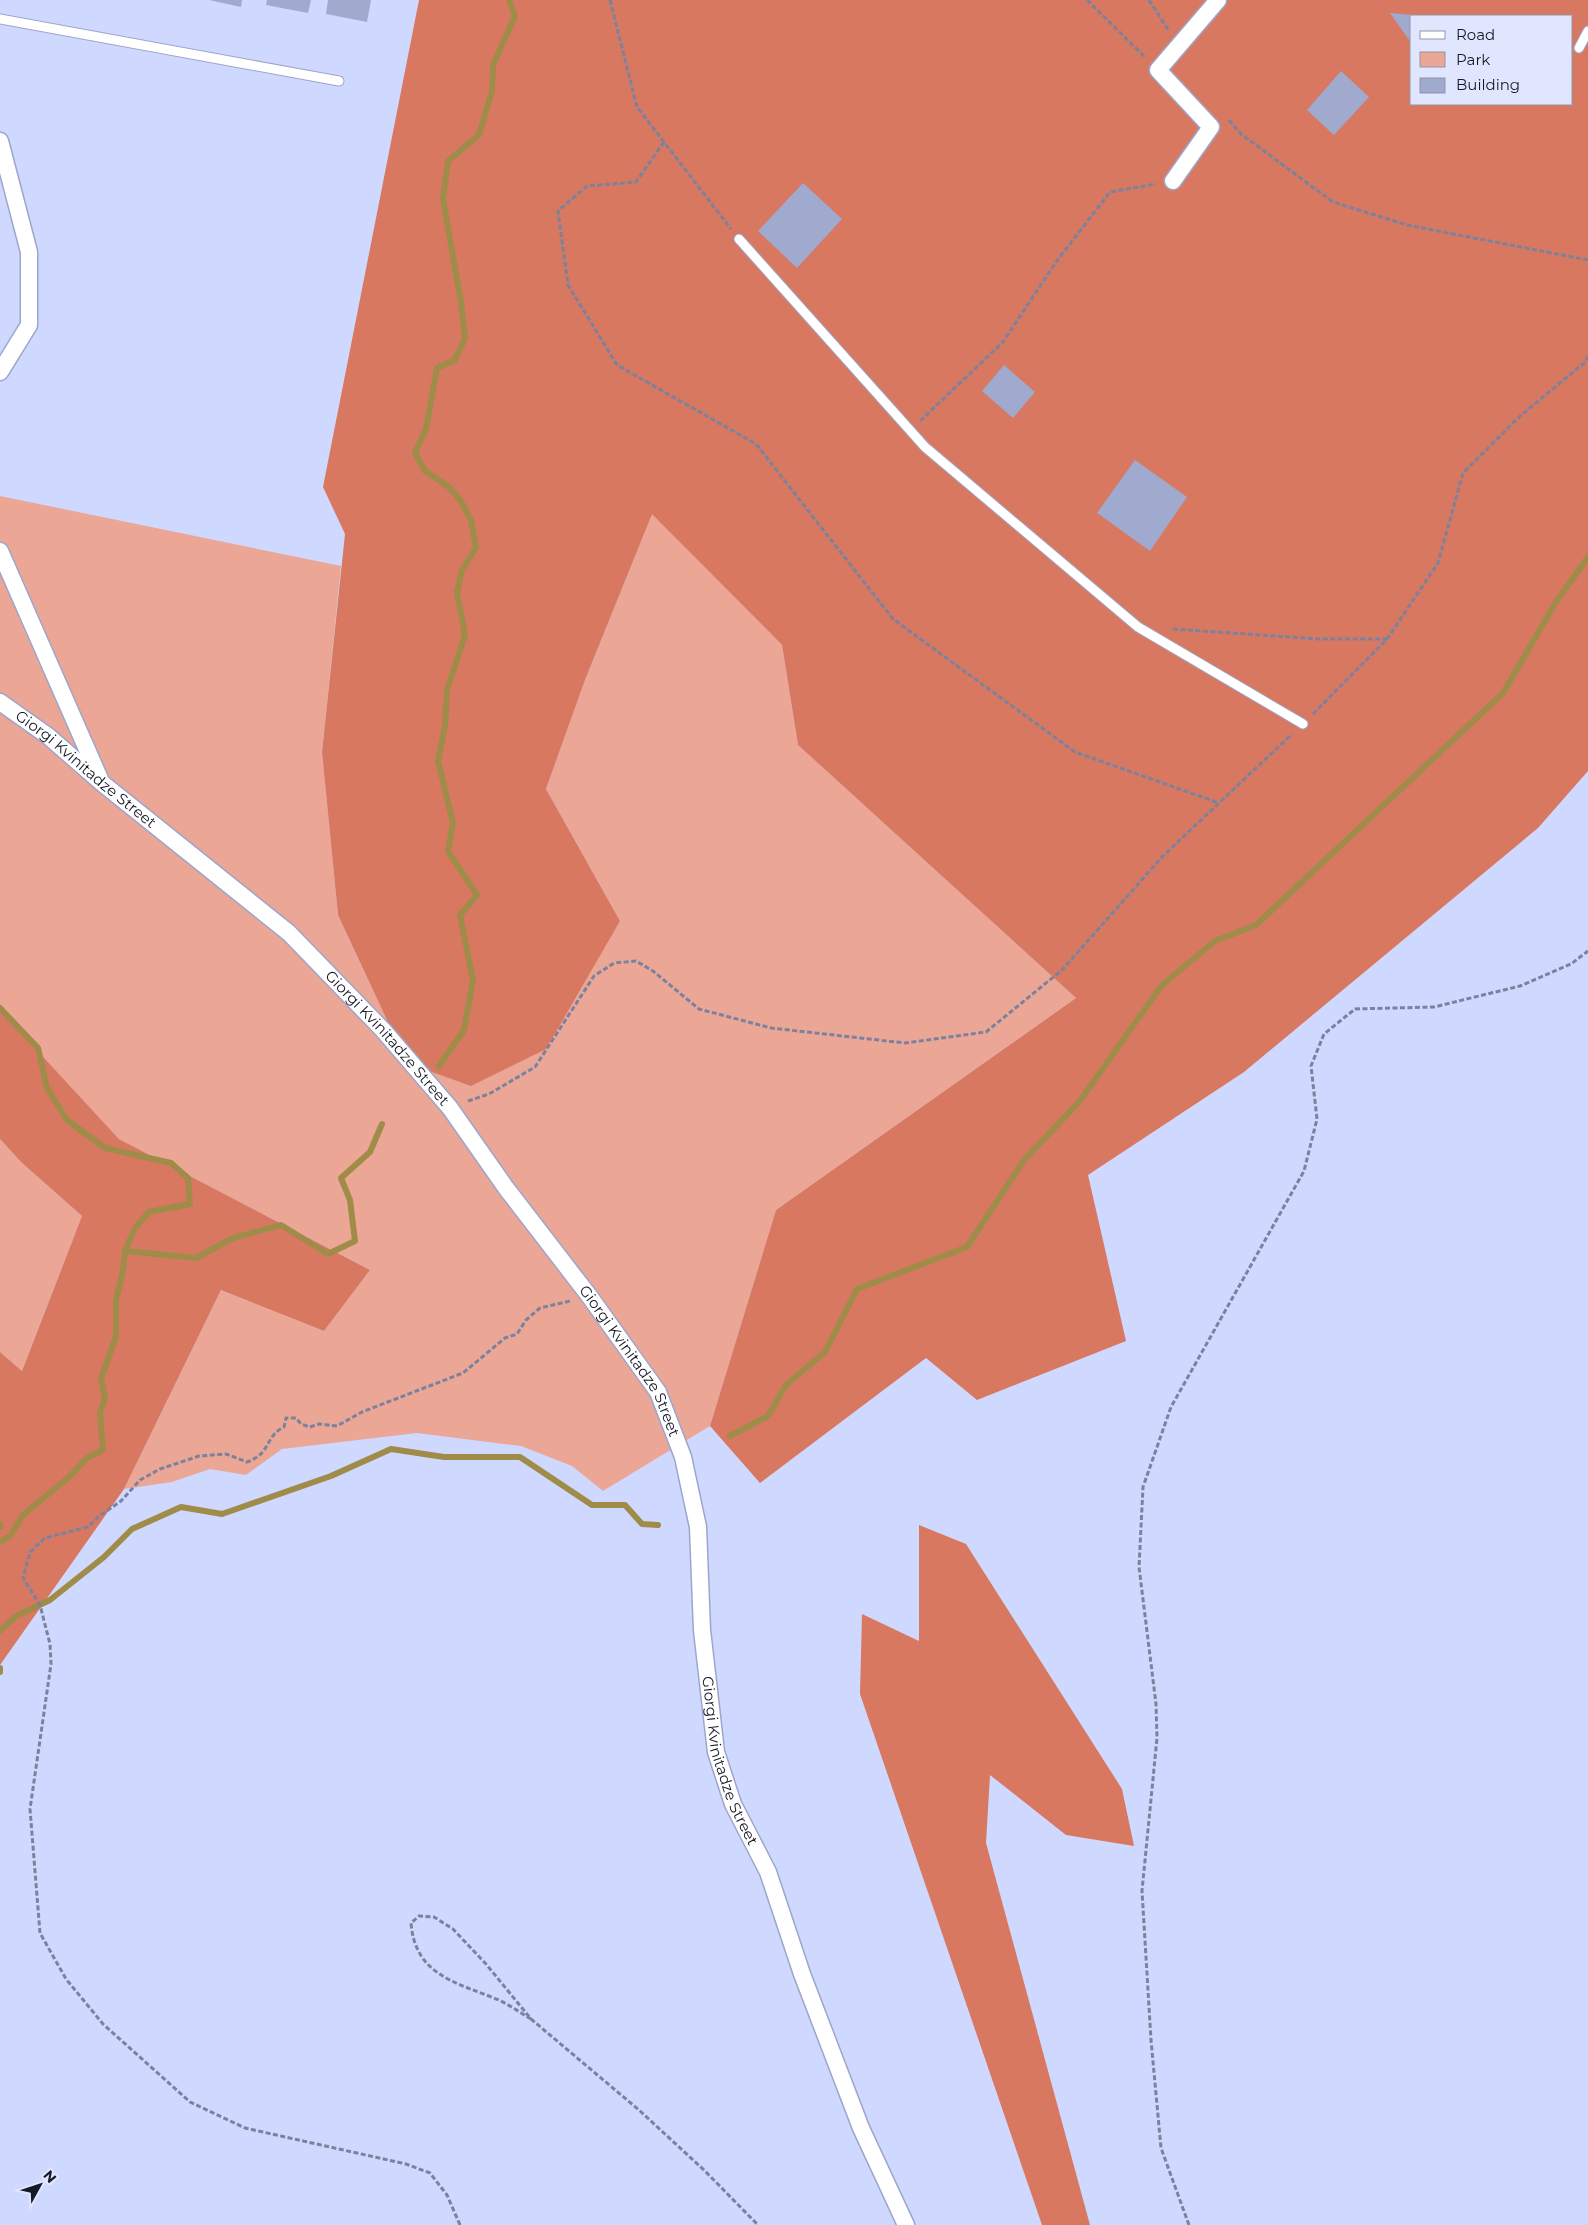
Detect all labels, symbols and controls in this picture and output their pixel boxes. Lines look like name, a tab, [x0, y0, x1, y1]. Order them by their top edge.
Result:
legend	[1410, 15, 1573, 105]
text: Road	[1456, 25, 1495, 44]
text: Park	[1456, 50, 1490, 69]
text: Building	[1456, 75, 1520, 94]
street label: Giorgi Kvinitadze Street	[12, 706, 160, 832]
street label: Giorgi Kvinitadze Street	[321, 966, 454, 1109]
street label: Giorgi Kvinitadze Street	[575, 1281, 684, 1439]
street label: Giorgi Kvinitadze Street	[698, 1675, 763, 1848]
north arrow	[15, 2160, 65, 2210]
text: N	[39, 2167, 60, 2187]

